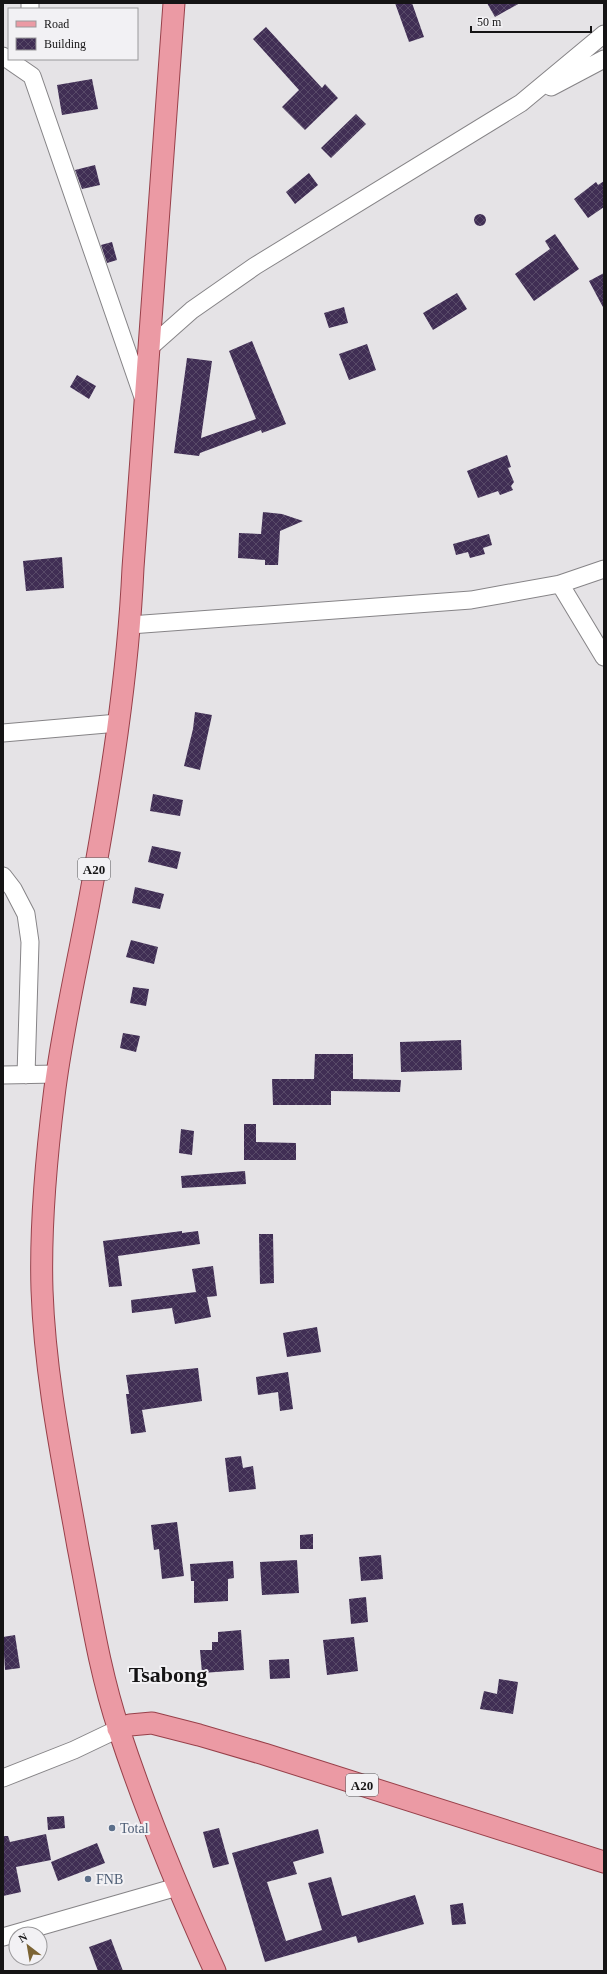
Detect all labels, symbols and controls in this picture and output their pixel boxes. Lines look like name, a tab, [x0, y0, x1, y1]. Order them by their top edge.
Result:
legend	[8, 8, 138, 60]
scale bar	[471, 8, 591, 34]
text: 50 m	[477, 15, 502, 29]
text: Road	[44, 17, 69, 31]
text: Building	[44, 37, 86, 51]
road number: A20	[78, 858, 110, 880]
district label: Tsabong	[129, 1662, 207, 1687]
road number: A20	[346, 1774, 378, 1796]
place label: Total	[120, 1821, 149, 1836]
marker: Total	[107, 1823, 117, 1833]
place label: FNB	[96, 1872, 123, 1887]
marker: FNB	[83, 1874, 93, 1884]
north arrow	[8, 1926, 48, 1966]
text: N	[16, 1930, 29, 1945]

